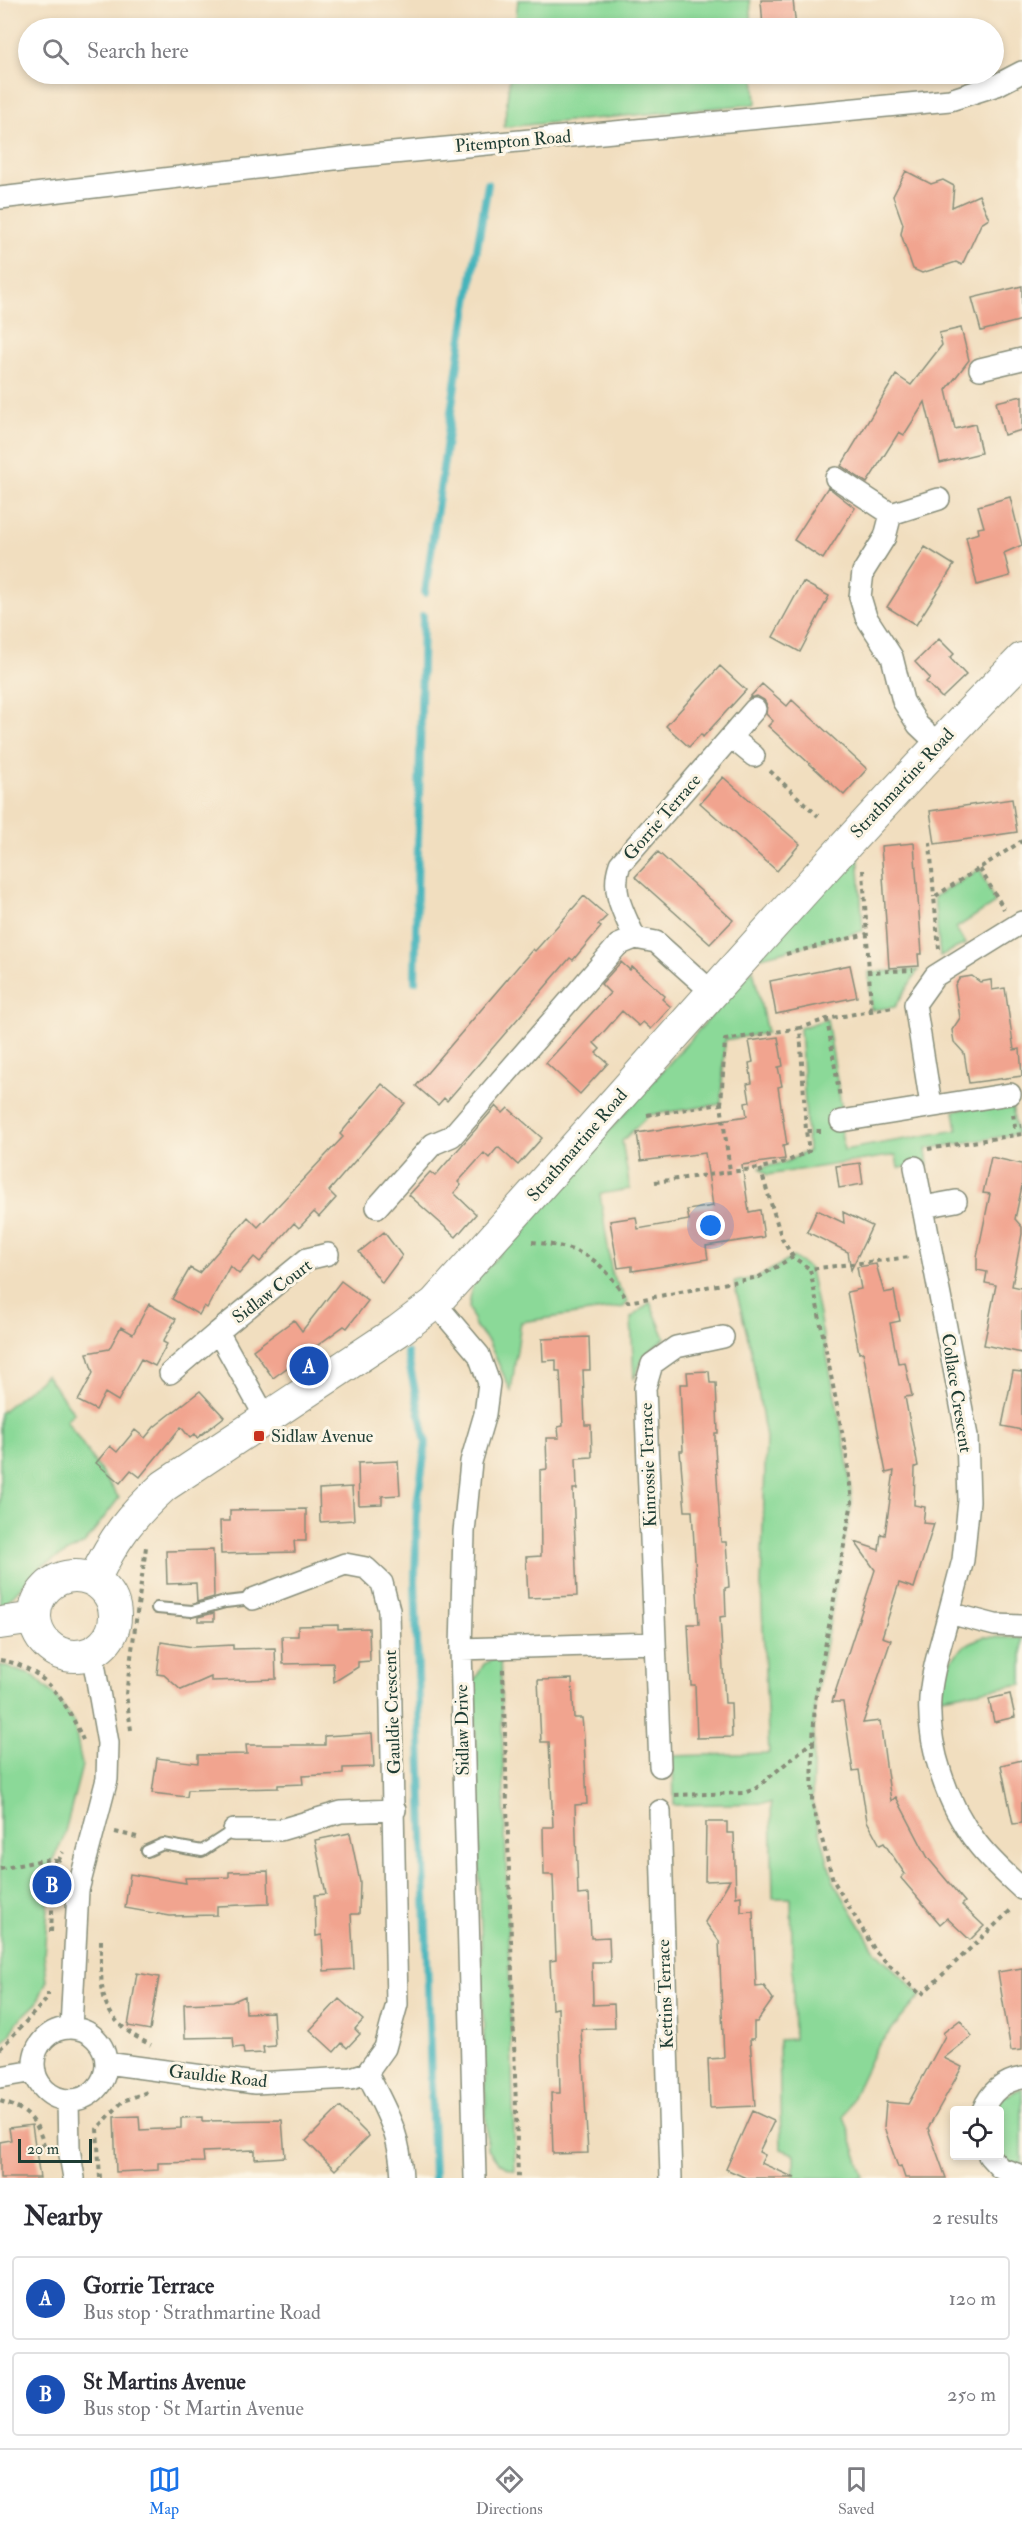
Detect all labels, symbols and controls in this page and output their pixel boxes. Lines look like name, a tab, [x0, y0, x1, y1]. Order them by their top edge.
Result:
search box	[18, 18, 1004, 84]
icon: search	[39, 35, 72, 68]
text: Search here	[87, 37, 189, 65]
street label: Pitempton Road	[454, 125, 572, 158]
street label: Strathmartine Road	[845, 723, 959, 843]
street label: Gorrie Terrace	[618, 769, 707, 865]
street label: Strathmartine Road	[522, 1084, 633, 1207]
your location	[696, 1211, 725, 1240]
street label: Sidlaw Court	[228, 1254, 317, 1329]
street label: Collace Crescent	[936, 1332, 977, 1454]
pin: A	[290, 1344, 328, 1388]
street label: Kinrossie Terrace	[635, 1402, 662, 1528]
place label: Sidlaw Avenue	[271, 1425, 374, 1448]
marker: Sidlaw Avenue	[252, 1429, 266, 1443]
street label: Gauldie Crescent	[379, 1649, 406, 1775]
street label: Sidlaw Drive	[450, 1684, 475, 1776]
pin: B	[32, 1862, 72, 1908]
street label: Kettins Terrace	[652, 1938, 679, 2049]
street label: Gauldie Road	[168, 2060, 268, 2093]
map controls	[950, 2106, 1004, 2160]
button: locate	[950, 2106, 1004, 2160]
scale bar	[18, 2136, 92, 2164]
text: 20 m	[27, 2139, 59, 2159]
text: Nearby	[24, 2201, 102, 2233]
text: 2 results	[932, 2205, 998, 2230]
text: Gorrie Terrace	[83, 2272, 214, 2300]
text: A	[39, 2286, 52, 2311]
text: 120 m	[949, 2286, 996, 2311]
text: Bus stop · Strathmartine Road	[83, 2300, 321, 2325]
text: St Martins Avenue	[83, 2368, 246, 2396]
text: B	[39, 2382, 52, 2407]
text: 250 m	[947, 2382, 996, 2407]
text: Bus stop · St Martin Avenue	[83, 2396, 304, 2421]
tab: Map	[148, 2463, 181, 2519]
tab: Directions	[476, 2463, 543, 2519]
tab: Saved	[838, 2463, 874, 2519]

